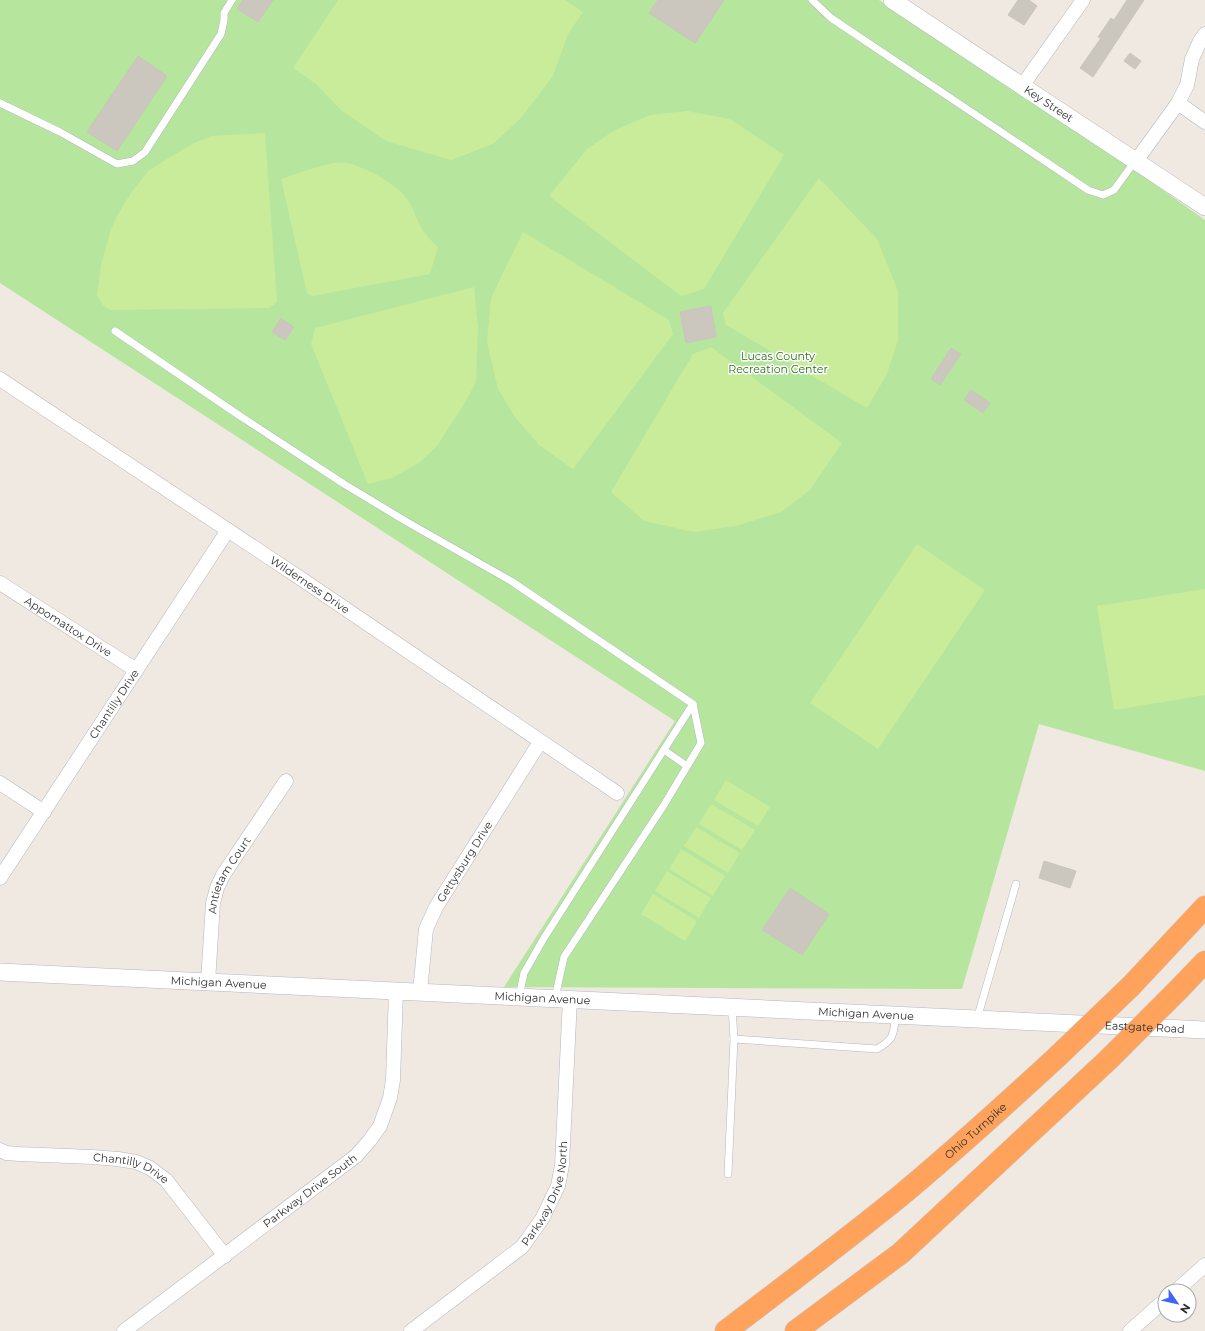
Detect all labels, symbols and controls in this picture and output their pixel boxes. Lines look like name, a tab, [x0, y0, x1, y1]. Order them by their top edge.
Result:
street label: Key Street	[1021, 82, 1077, 125]
park label: Lucas County Recreation Center	[728, 349, 828, 376]
street label: Wilderness Drive	[267, 553, 353, 617]
street label: Appomattox Drive	[22, 594, 115, 660]
street label: Chantilly Drive	[86, 666, 142, 741]
street label: Gettysburg Drive	[434, 818, 496, 905]
street label: Antietam Court	[205, 833, 254, 914]
street label: Michigan Avenue	[170, 973, 267, 992]
street label: Michigan Avenue	[494, 989, 591, 1007]
street label: Michigan Avenue	[818, 1004, 915, 1023]
street label: Eastgate Road	[1104, 1018, 1185, 1036]
street label: Ohio Turnpike	[942, 1099, 1010, 1162]
street label: Parkway Drive North	[518, 1141, 570, 1249]
street label: Chantilly Drive	[93, 1150, 172, 1187]
street label: Parkway Drive South	[260, 1151, 360, 1231]
north arrow	[1157, 1283, 1197, 1323]
text: N	[1177, 1301, 1194, 1316]

